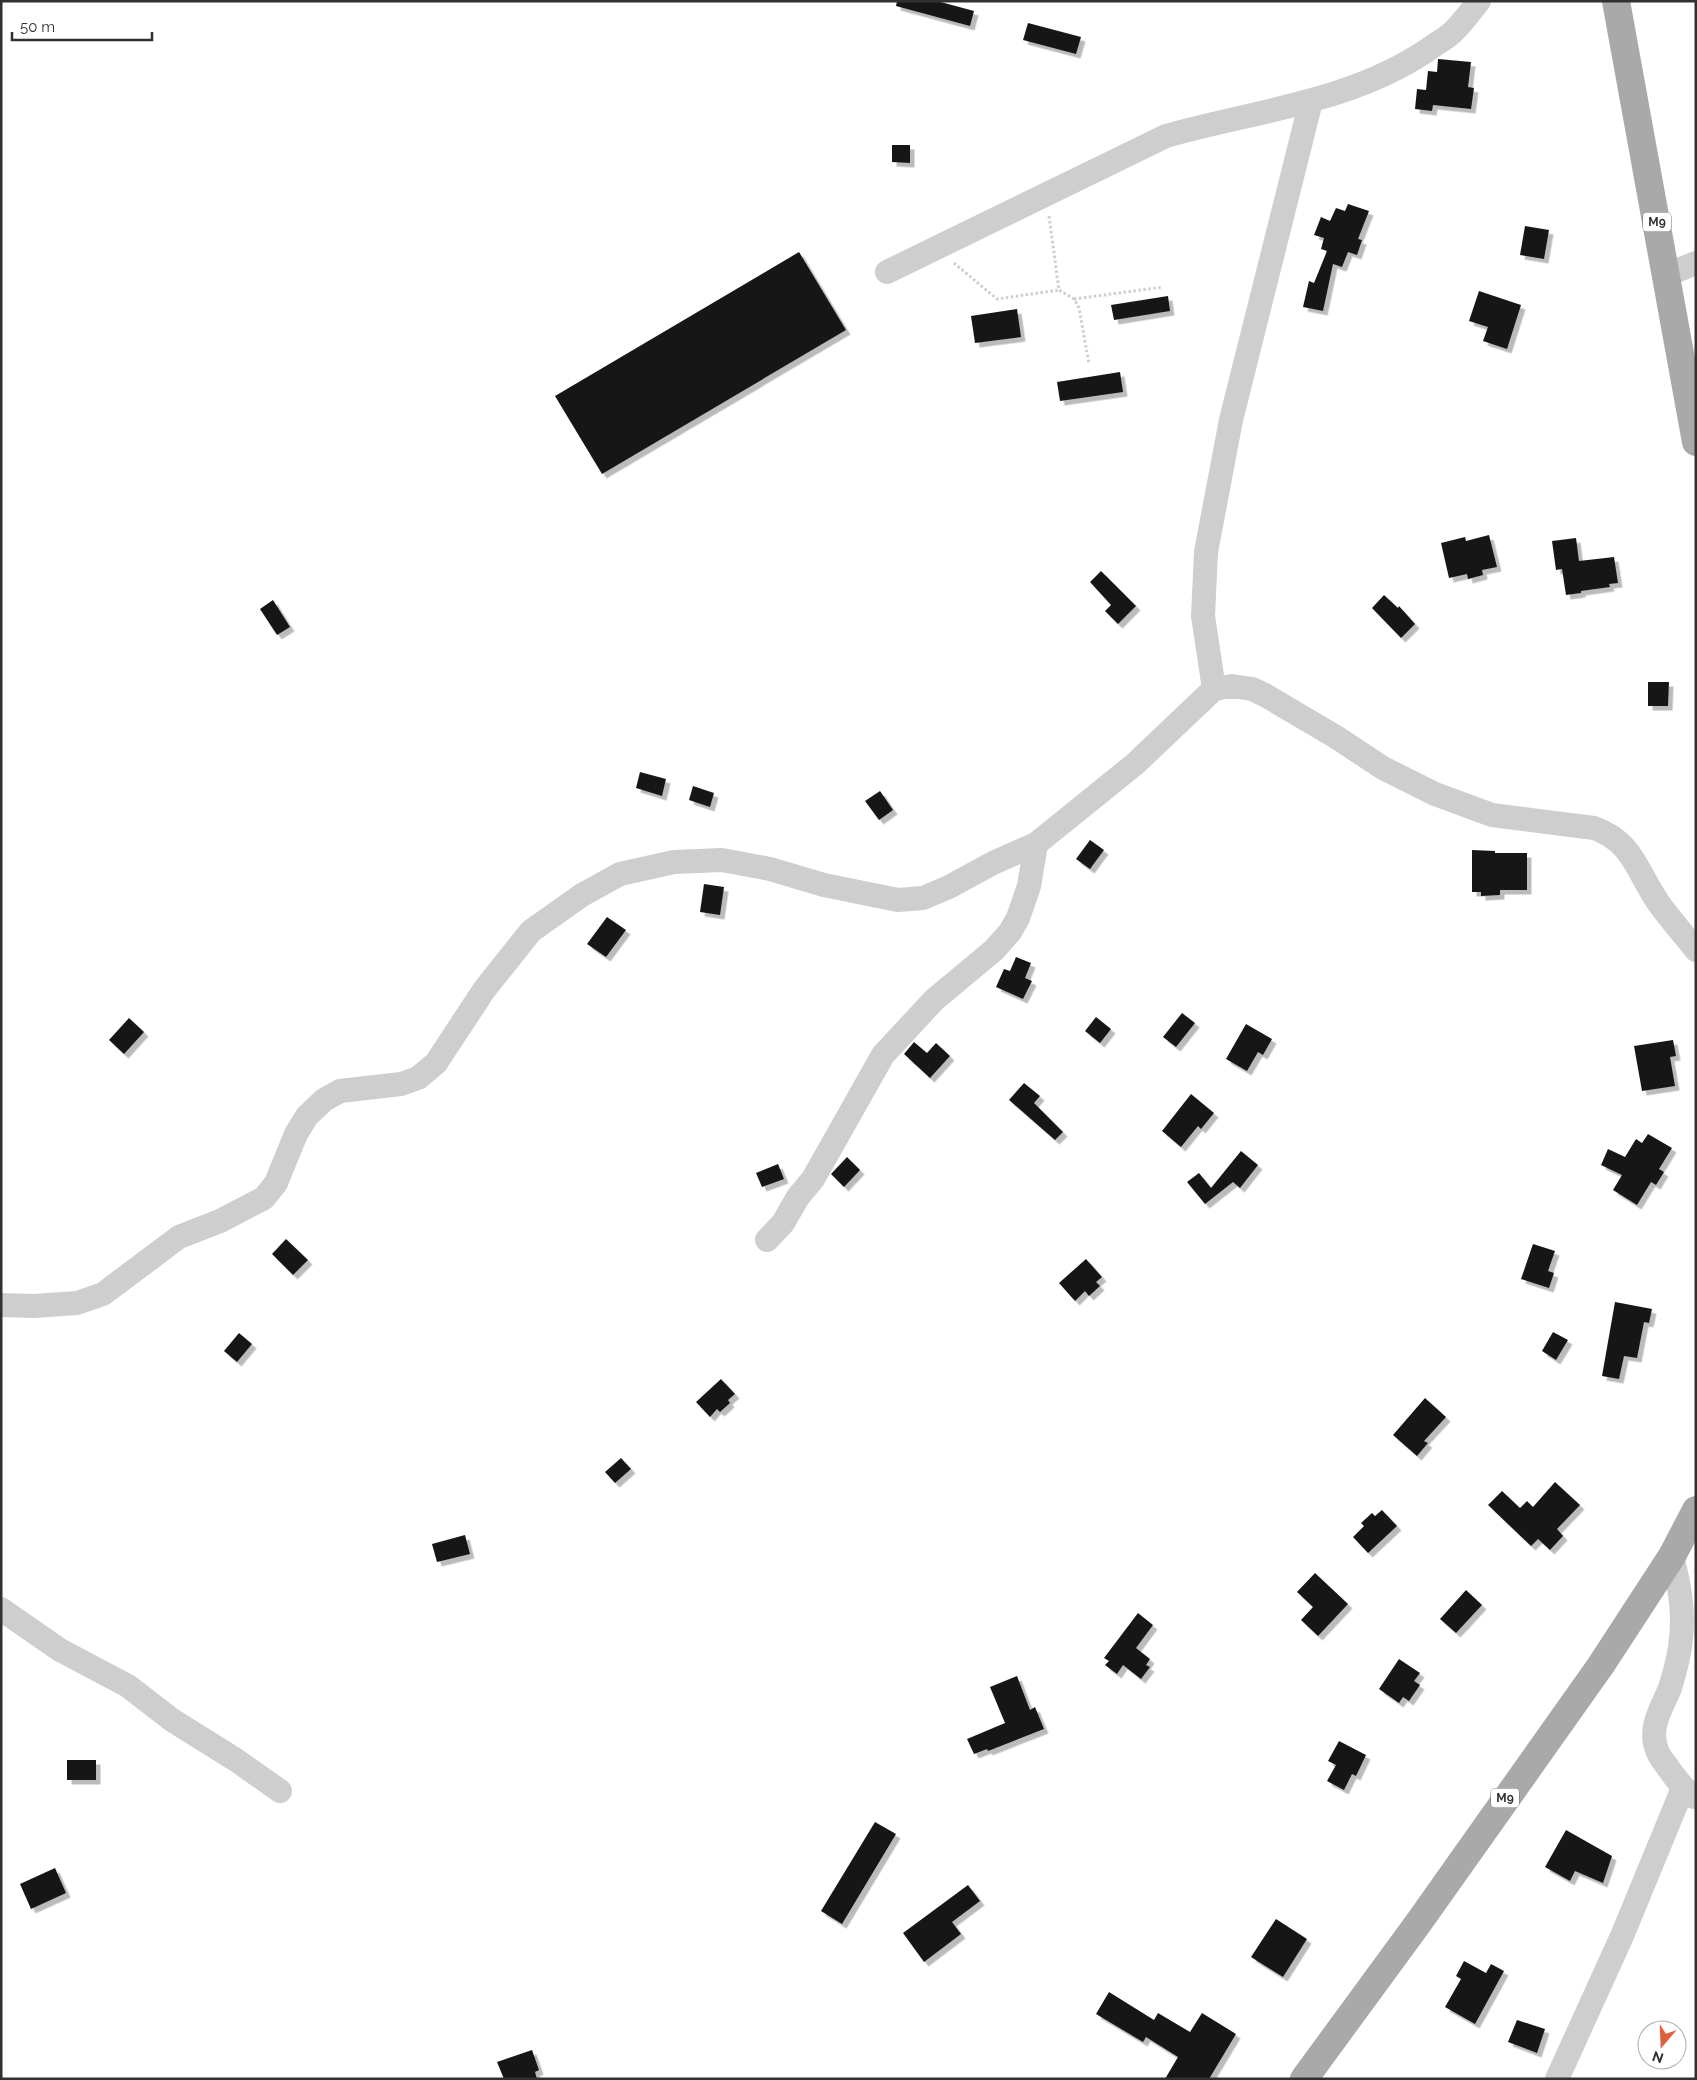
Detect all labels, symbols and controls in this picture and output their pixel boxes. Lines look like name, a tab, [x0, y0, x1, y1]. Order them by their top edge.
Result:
scale bar	[12, 10, 152, 42]
text: 50 m	[20, 18, 55, 36]
road number: M9	[1643, 212, 1671, 232]
road number: M9	[1491, 1789, 1519, 1808]
north arrow	[1637, 2020, 1687, 2070]
text: N	[1650, 2048, 1665, 2067]

